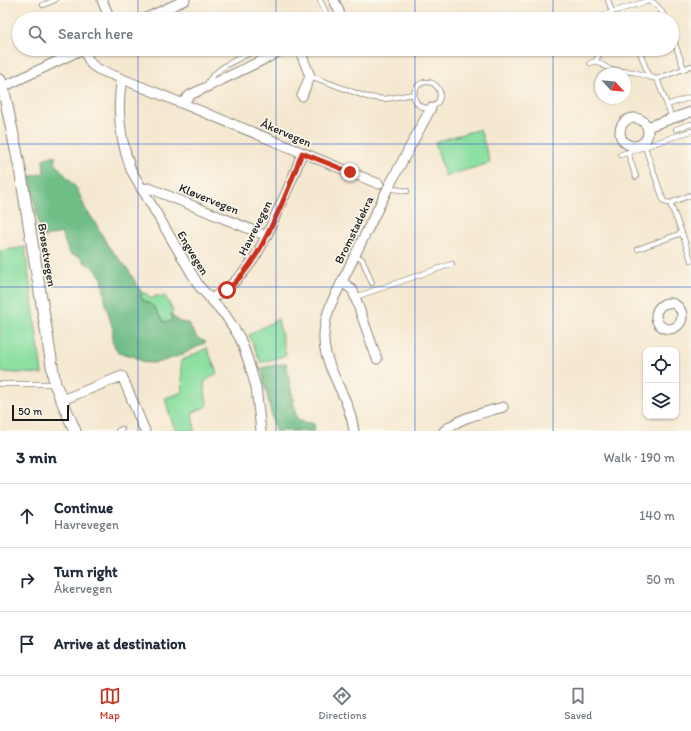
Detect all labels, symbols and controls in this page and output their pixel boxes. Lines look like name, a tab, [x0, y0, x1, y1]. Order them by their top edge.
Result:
search box	[12, 12, 679, 56]
icon: search	[26, 23, 48, 45]
text: Search here	[58, 25, 133, 43]
north arrow	[595, 68, 631, 104]
street label: Åkervegen	[259, 116, 314, 150]
route end	[341, 163, 359, 181]
street label: Kløvervegen	[177, 181, 241, 217]
street label: Bromstadekra	[332, 193, 377, 266]
street label: Havrevegen	[235, 198, 275, 258]
street label: Brøsetvegen	[35, 222, 59, 288]
street label: Engvegen	[174, 228, 212, 278]
route start	[218, 281, 236, 299]
map controls	[643, 347, 679, 419]
button: locate	[643, 347, 679, 383]
button: layers	[643, 383, 679, 419]
scale bar	[12, 403, 69, 422]
text: 50 m	[18, 405, 42, 418]
text: 3 min	[16, 447, 57, 467]
text: Walk · 190 m	[604, 450, 675, 465]
text: Continue	[54, 499, 113, 517]
icon: ahead	[16, 505, 38, 527]
text: 140 m	[639, 508, 675, 523]
text: Havrevegen	[54, 517, 119, 532]
text: Turn right	[54, 563, 118, 581]
icon: right	[16, 569, 38, 591]
text: 50 m	[646, 572, 675, 587]
text: Åkervegen	[54, 581, 112, 596]
icon: arrive	[16, 633, 38, 655]
text: Arrive at destination	[54, 635, 186, 653]
tab: Map	[99, 685, 121, 722]
tab: Directions	[318, 685, 367, 722]
tab: Saved	[564, 685, 592, 722]

